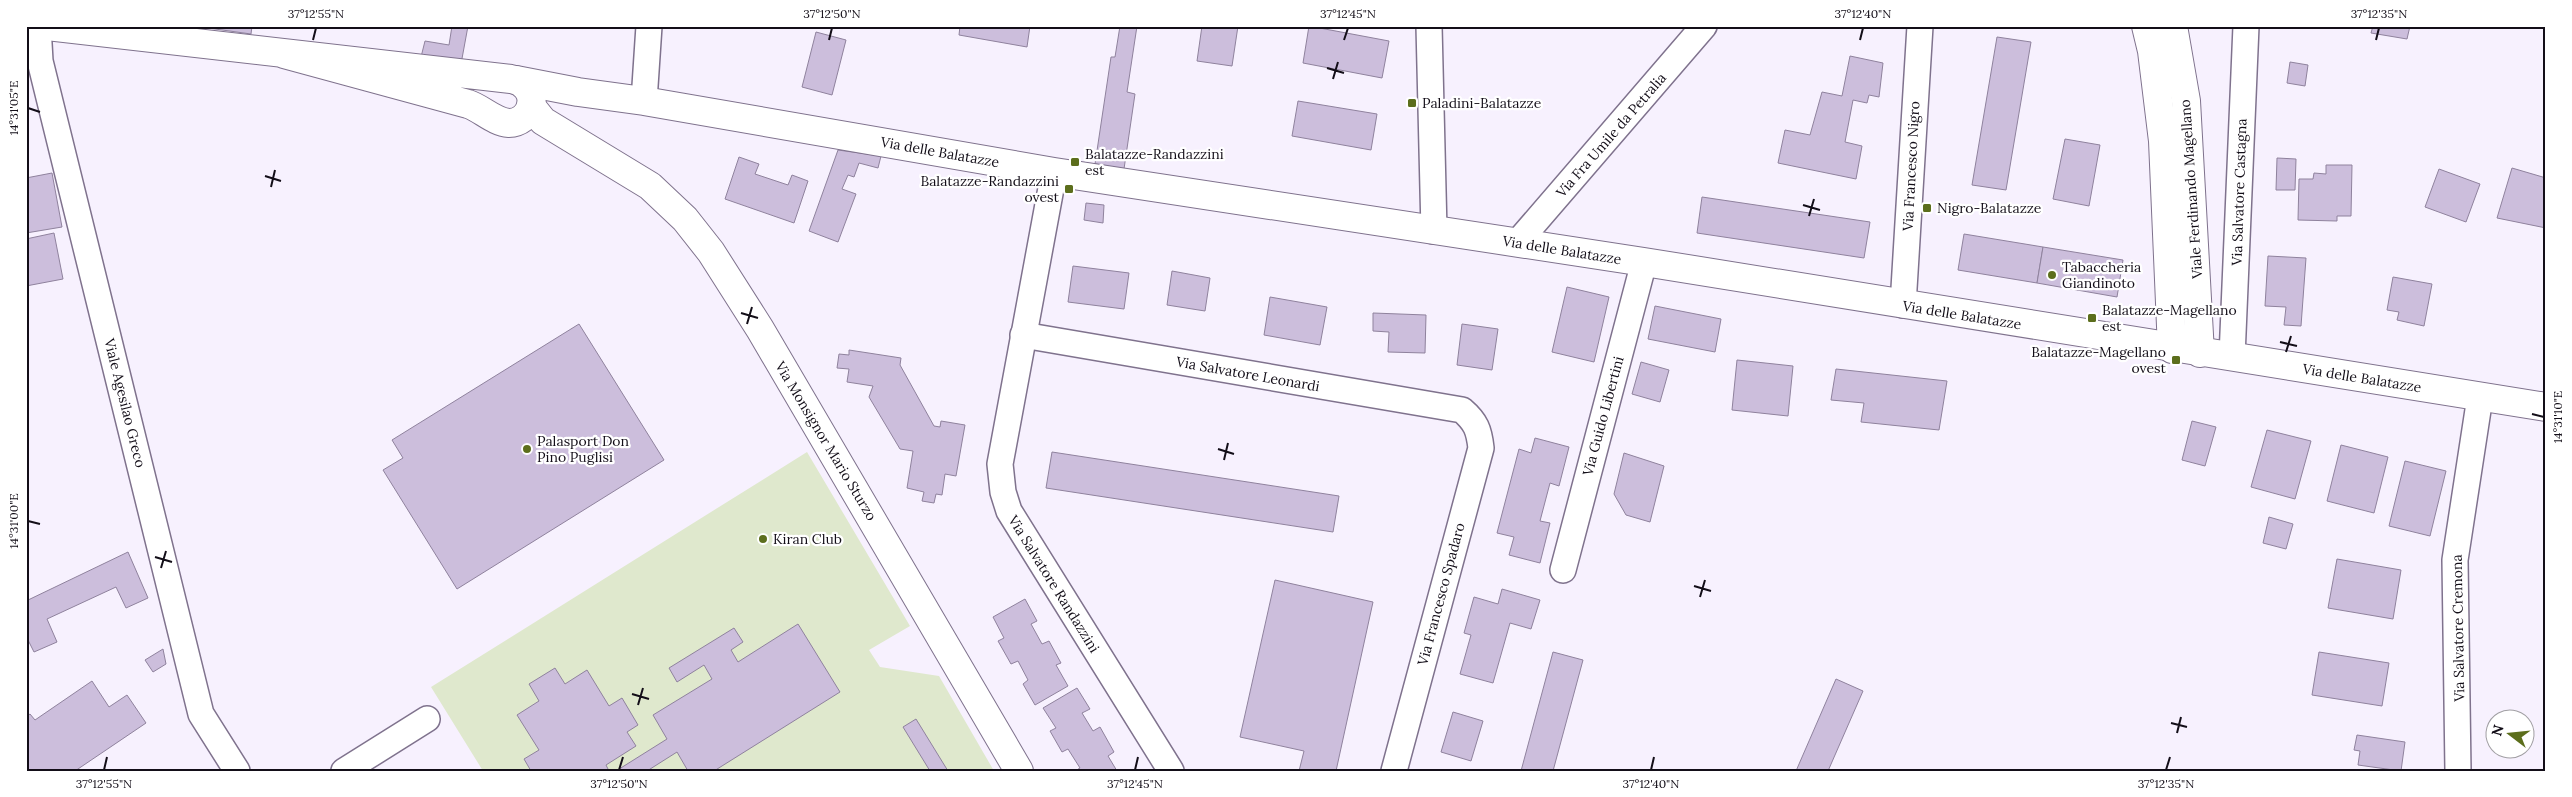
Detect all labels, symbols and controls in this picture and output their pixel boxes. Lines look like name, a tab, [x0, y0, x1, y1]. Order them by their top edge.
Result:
text: 37°12'55"N	[288, 6, 344, 21]
text: 37°12'50"N	[803, 6, 861, 21]
text: 37°12'45"N	[1320, 6, 1376, 21]
text: 37°12'40"N	[1835, 6, 1891, 21]
text: 37°12'35"N	[2351, 6, 2407, 21]
street label: Via Fra Umile da Petralia	[1551, 69, 1670, 202]
text: 14°31'05"E	[6, 81, 21, 135]
place label: Paladini-Balatazze	[1422, 94, 1542, 112]
marker: Paladini-Balatazze	[1406, 97, 1418, 109]
street label: Viale Ferdinando Magellano	[2176, 99, 2206, 280]
street label: Via Francesco Nigro	[1899, 101, 1923, 232]
street label: Via Salvatore Castagna	[2227, 118, 2251, 267]
street label: Via delle Balatazze	[878, 133, 1001, 171]
place label: Balatazze-Randazzini est	[1085, 145, 1224, 179]
marker: Balatazze-Randazzini est	[1069, 156, 1081, 168]
place label: Balatazze-Randazzini ovest	[920, 172, 1060, 206]
marker: Balatazze-Randazzini ovest	[1063, 183, 1075, 195]
place label: Nigro-Balatazze	[1937, 199, 2042, 217]
marker: Nigro-Balatazze	[1921, 202, 1933, 214]
street label: Via delle Balatazze	[1500, 232, 1623, 268]
place label: Tabaccheria Giandinoto	[2062, 258, 2141, 292]
marker: Tabaccheria Giandinoto	[2046, 269, 2058, 281]
street label: Via delle Balatazze	[1900, 297, 2023, 333]
place label: Balatazze-Magellano est	[2102, 301, 2237, 335]
marker: Balatazze-Magellano est	[2086, 312, 2098, 324]
street label: Viale Agesilao Greco	[100, 336, 150, 469]
place label: Balatazze-Magellano ovest	[2031, 343, 2167, 377]
street label: Via Salvatore Leonardi	[1174, 352, 1321, 395]
street label: Via Guido Libertini	[1578, 354, 1628, 479]
marker: Balatazze-Magellano ovest	[2170, 354, 2182, 366]
street label: Via Monsignor Mario Sturzo	[771, 357, 881, 524]
street label: Via delle Balatazze	[2300, 360, 2423, 396]
text: 14°31'10"E	[2550, 391, 2565, 443]
place label: Palasport Don Pino Puglisi	[537, 432, 630, 466]
marker: Palasport Don Pino Puglisi	[521, 443, 533, 455]
text: 14°31'00"E	[6, 493, 21, 549]
street label: Via Salvatore Randazzini	[1004, 511, 1104, 656]
street label: Via Francesco Spadaro	[1413, 521, 1469, 668]
place label: Kiran Club	[773, 530, 842, 548]
marker: Kiran Club	[757, 533, 769, 545]
street label: Via Salvatore Cremona	[2448, 554, 2468, 703]
north arrow	[2484, 710, 2534, 760]
text: N	[2487, 723, 2508, 738]
text: 37°12'55"N	[76, 776, 132, 791]
text: 37°12'50"N	[590, 776, 648, 791]
text: 37°12'45"N	[1107, 776, 1163, 791]
text: 37°12'40"N	[1623, 776, 1679, 791]
text: 37°12'35"N	[2138, 776, 2194, 791]

